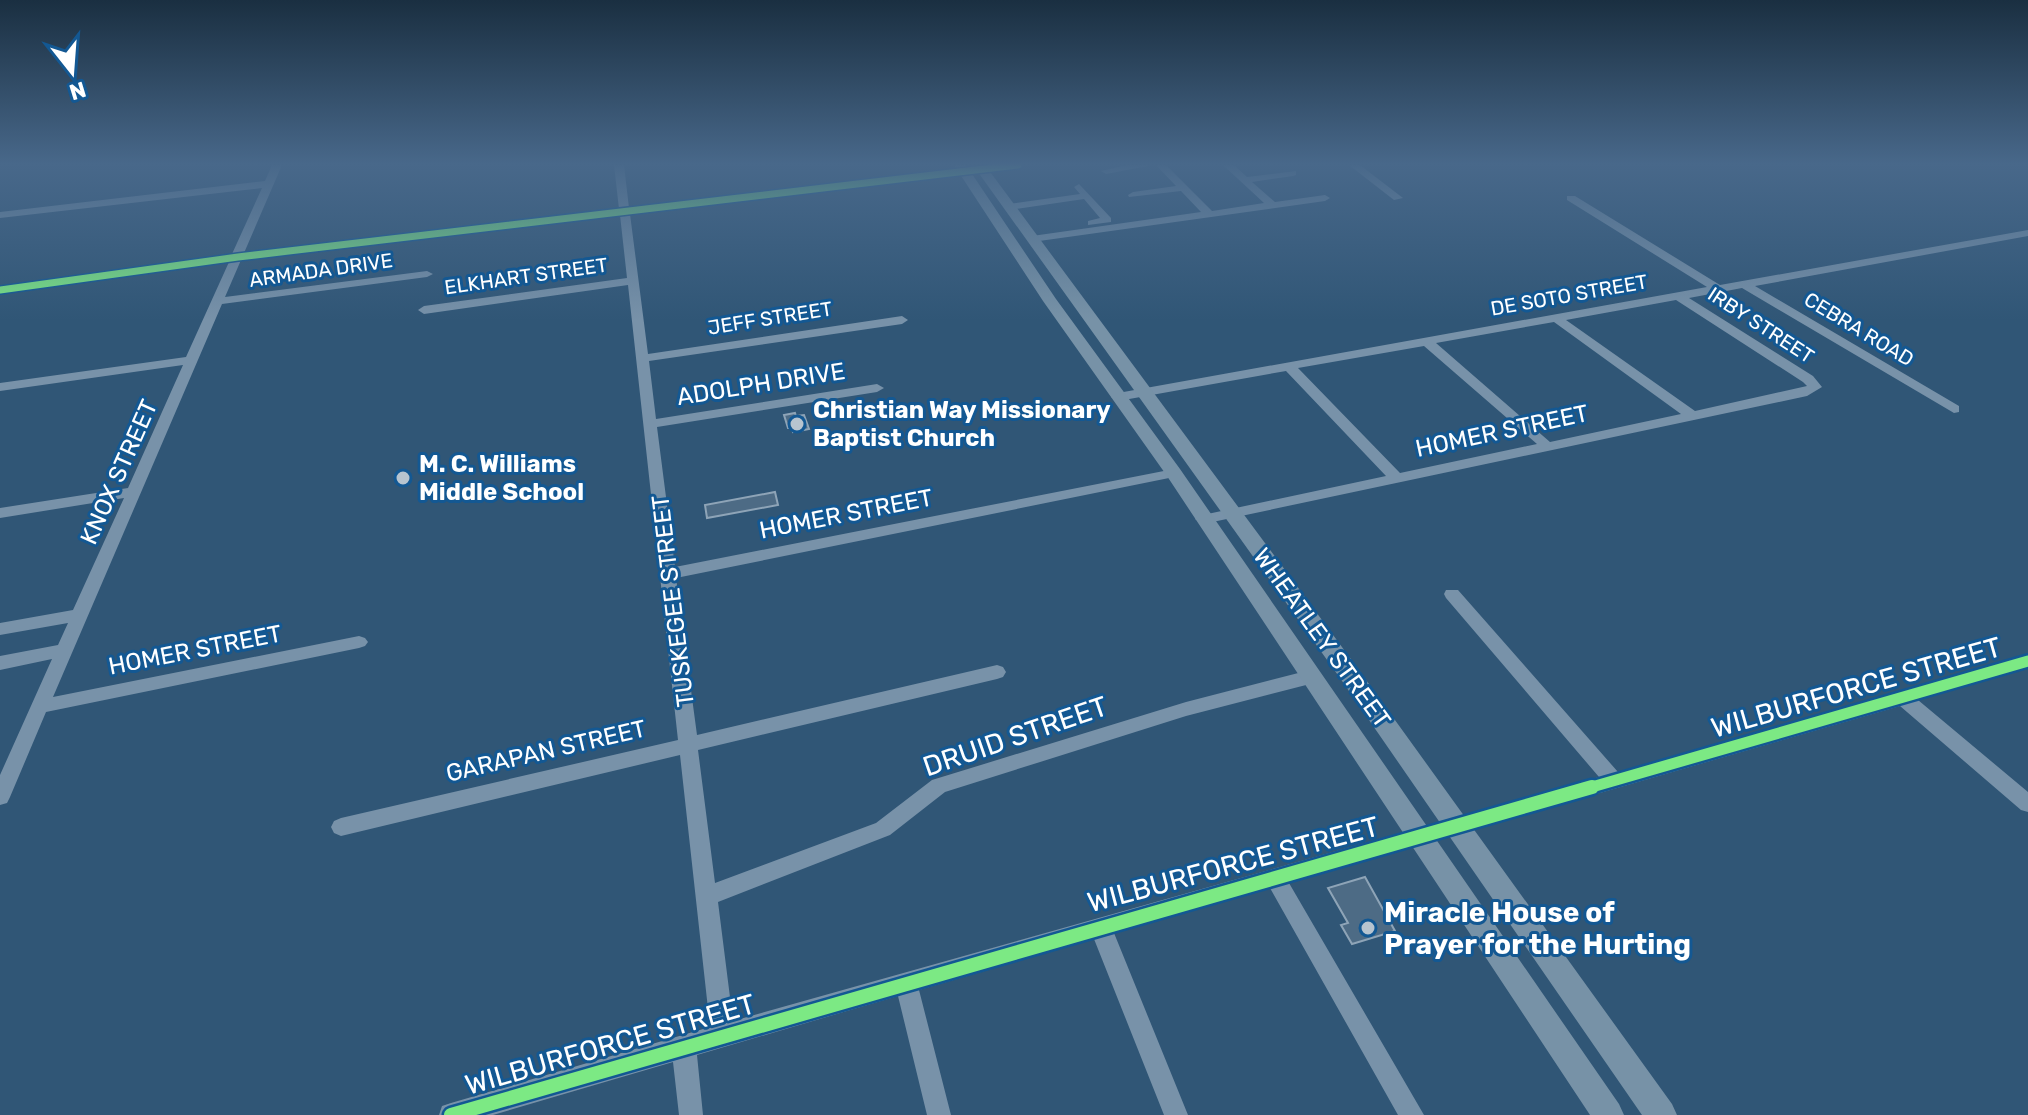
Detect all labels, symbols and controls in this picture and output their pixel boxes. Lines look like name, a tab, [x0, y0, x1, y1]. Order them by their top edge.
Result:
north arrow	[32, 32, 112, 112]
text: N	[66, 75, 89, 106]
street label: ARMADA DRIVE	[248, 248, 394, 292]
street label: ELKHART STREET	[443, 253, 610, 299]
street label: DE SOTO STREET	[1489, 269, 1650, 321]
street label: IRBY STREET	[1703, 282, 1819, 368]
street label: CEBRA ROAD	[1800, 287, 1918, 371]
street label: JEFF STREET	[706, 296, 834, 340]
street label: ADOLPH DRIVE	[675, 357, 847, 411]
street label: KNOX STREET	[75, 395, 163, 549]
place label: Christian Way Missionary Baptist Church	[813, 396, 1111, 452]
street label: HOMER STREET	[1413, 399, 1591, 463]
marker: Christian Way Missionary Baptist Church	[788, 415, 806, 433]
place label: M. C. Williams Middle School	[419, 450, 584, 506]
marker: M. C. Williams Middle School	[394, 469, 412, 487]
street label: HOMER STREET	[757, 483, 935, 545]
street label: TUSKEGEE STREET	[646, 493, 700, 708]
street label: WHEATLEY STREET	[1247, 543, 1397, 733]
street label: HOMER STREET	[106, 619, 284, 681]
street label: WILBURFORCE STREET	[1707, 630, 2005, 745]
street label: DRUID STREET	[919, 689, 1112, 783]
street label: GARAPAN STREET	[443, 714, 649, 788]
street label: WILBURFORCE STREET	[1084, 810, 1382, 919]
place label: Miracle House of Prayer for the Hurting	[1384, 896, 1691, 961]
marker: Miracle House of Prayer for the Hurting	[1359, 919, 1377, 937]
street label: WILBURFORCE STREET	[461, 987, 759, 1102]

